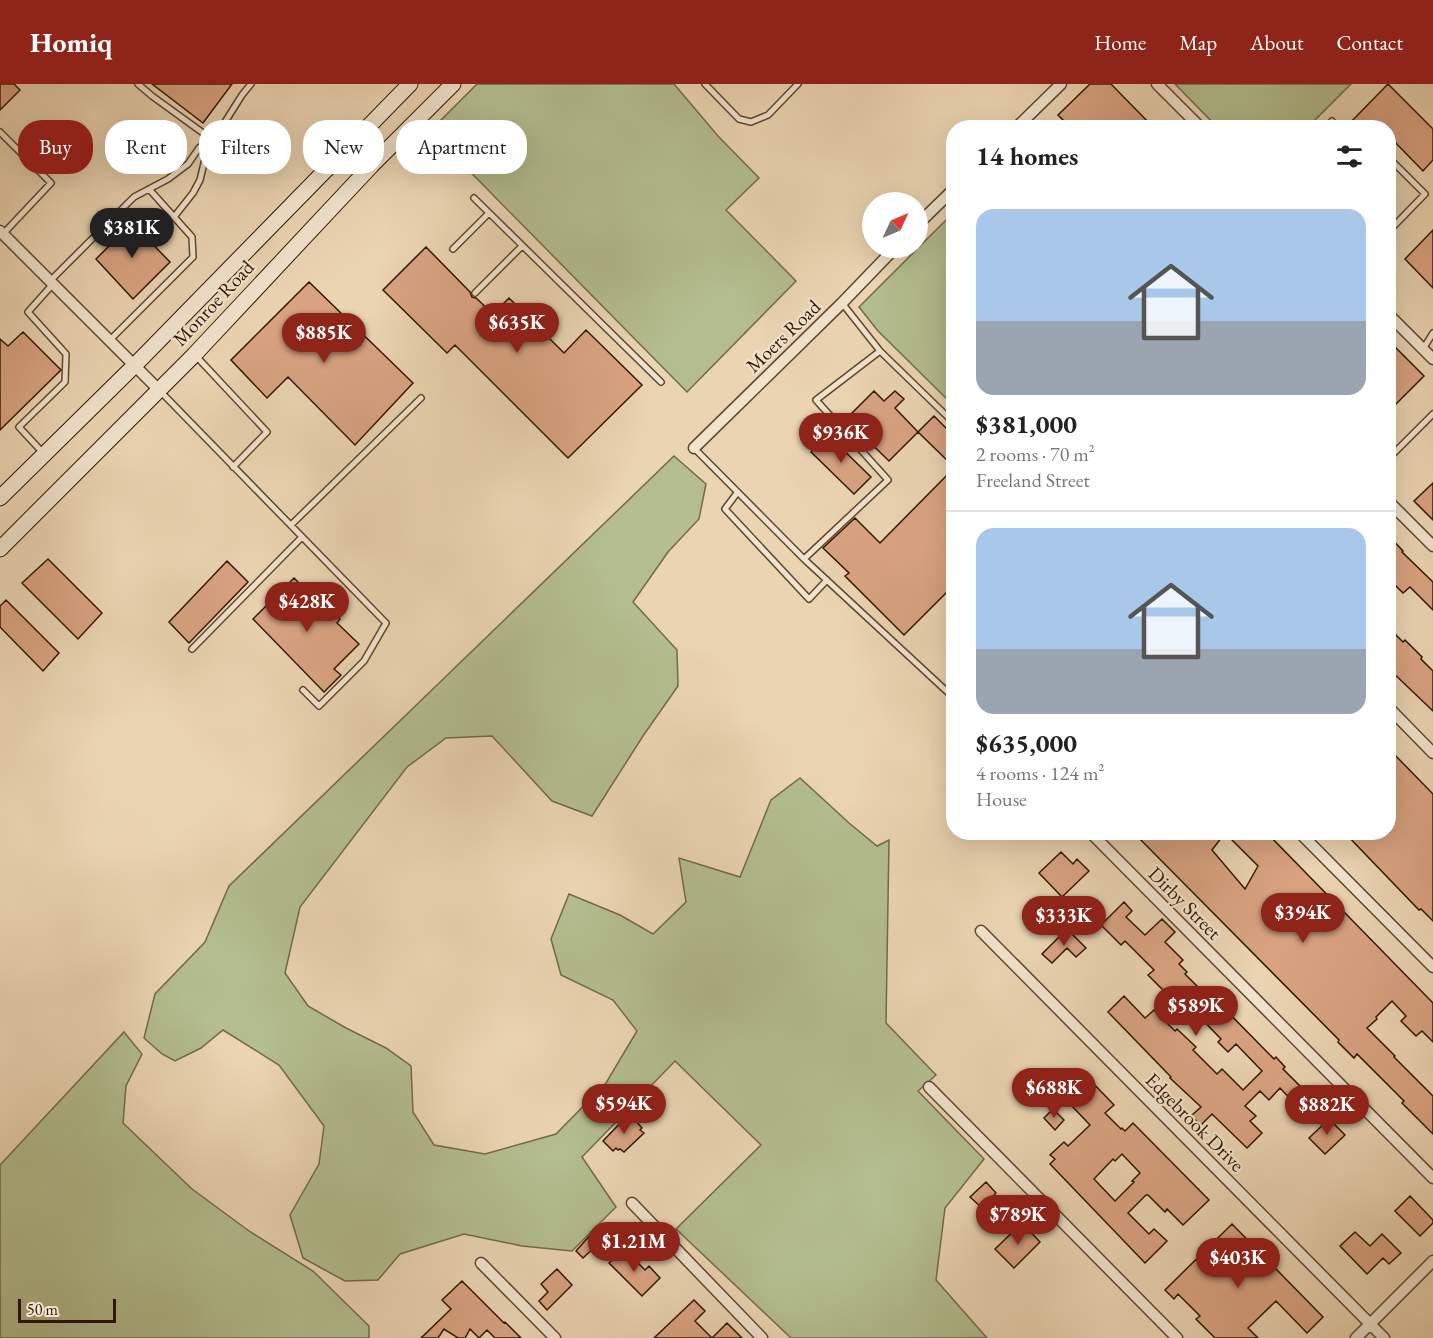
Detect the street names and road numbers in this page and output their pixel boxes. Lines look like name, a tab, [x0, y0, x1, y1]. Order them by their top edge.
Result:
street label: Monroe Road	[167, 254, 260, 351]
street label: Moers Road	[740, 293, 827, 378]
street label: Dirby Street	[1143, 861, 1228, 946]
street label: Edgebrook Drive	[1140, 1067, 1250, 1177]

